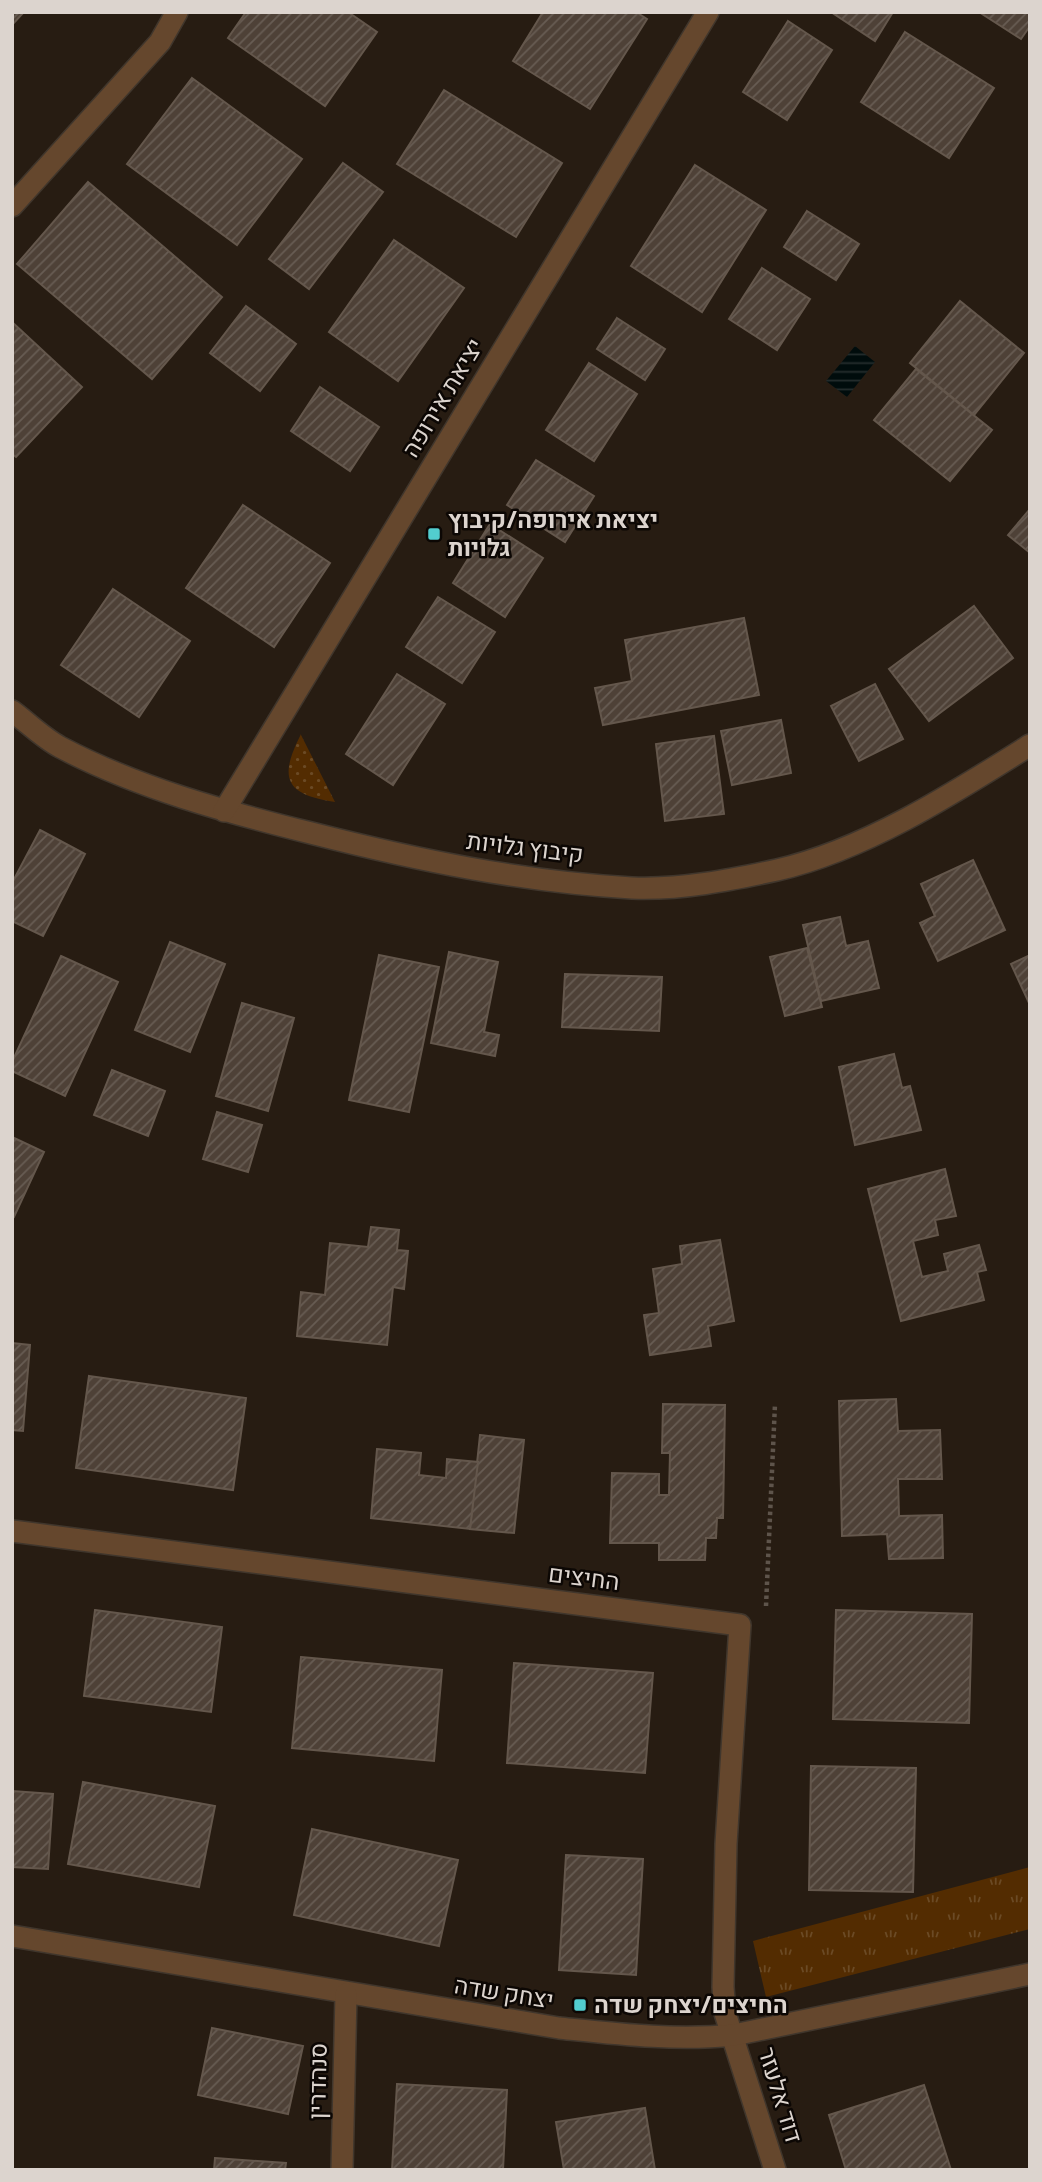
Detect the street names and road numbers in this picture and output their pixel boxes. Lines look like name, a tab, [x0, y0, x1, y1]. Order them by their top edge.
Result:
street label: יציאת אירופה	[395, 333, 488, 462]
street label: קיבוץ גלויות	[465, 825, 585, 868]
street label: החיצים	[547, 1558, 621, 1595]
street label: יצחק שדה	[453, 1969, 556, 2014]
street label: סנהדרין	[301, 2042, 332, 2119]
street label: דוד אלעזר	[753, 2043, 810, 2146]

